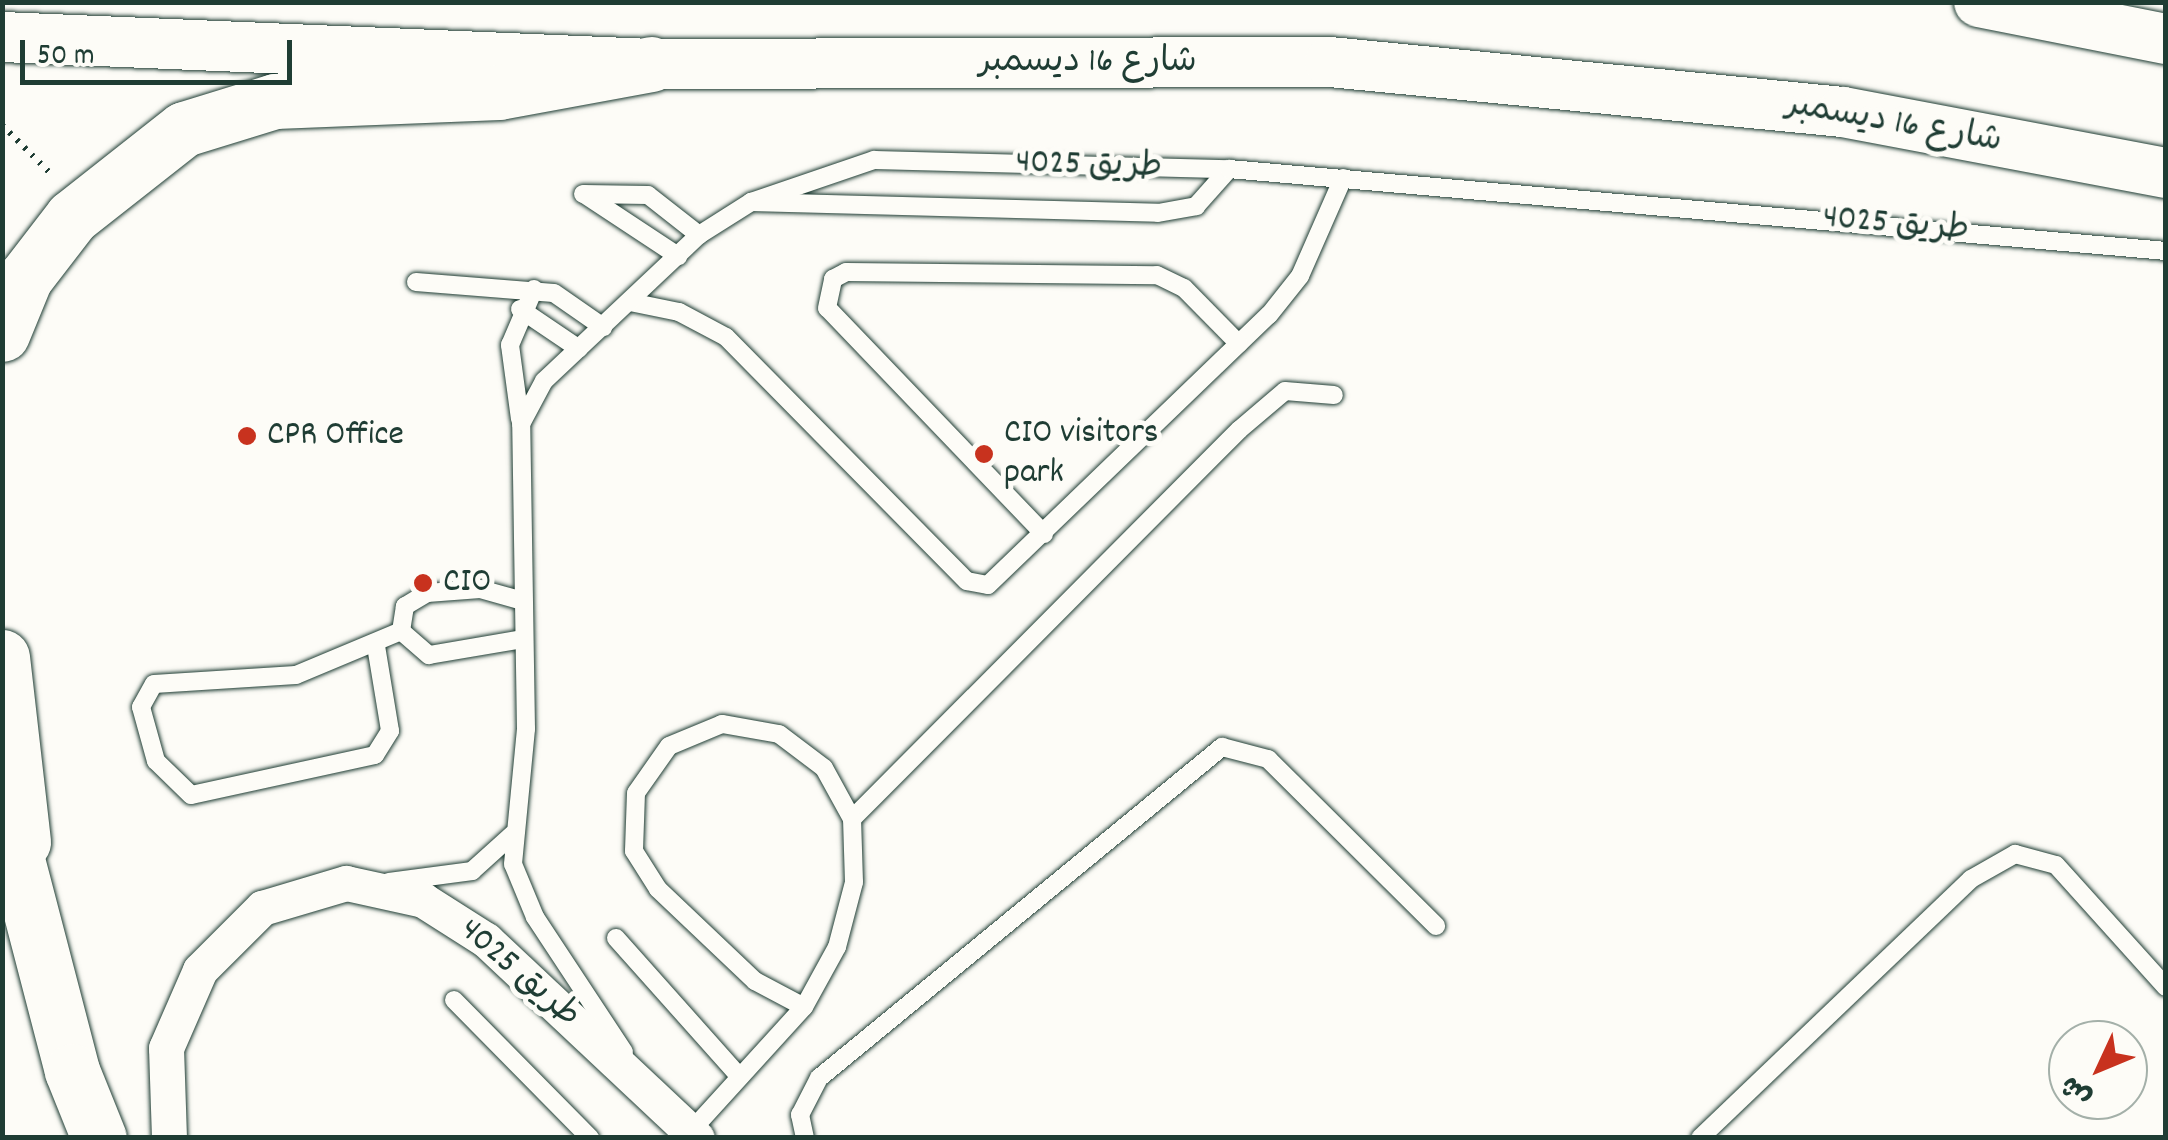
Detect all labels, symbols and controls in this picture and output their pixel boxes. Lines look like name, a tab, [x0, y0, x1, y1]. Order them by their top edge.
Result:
scale bar	[25, 20, 298, 82]
text: 50 m	[37, 36, 95, 79]
street label: شارع 16 ديسمبر	[979, 42, 1197, 84]
street label: شارع 16 ديسمبر	[1783, 84, 2005, 164]
street label: طريق 4025	[1015, 142, 1163, 190]
street label: طريق 4025	[1821, 198, 1971, 252]
place label: CIO visitors park	[1004, 413, 1159, 495]
place label: CPR Office	[267, 415, 404, 457]
marker: CPR Office	[236, 425, 258, 447]
marker: CIO visitors park	[973, 443, 995, 465]
place label: CIO	[443, 562, 491, 604]
marker: CIO	[412, 572, 434, 594]
street label: طريق 4025	[450, 910, 588, 1038]
north arrow	[2048, 1020, 2148, 1120]
text: ش	[2053, 1064, 2103, 1114]

